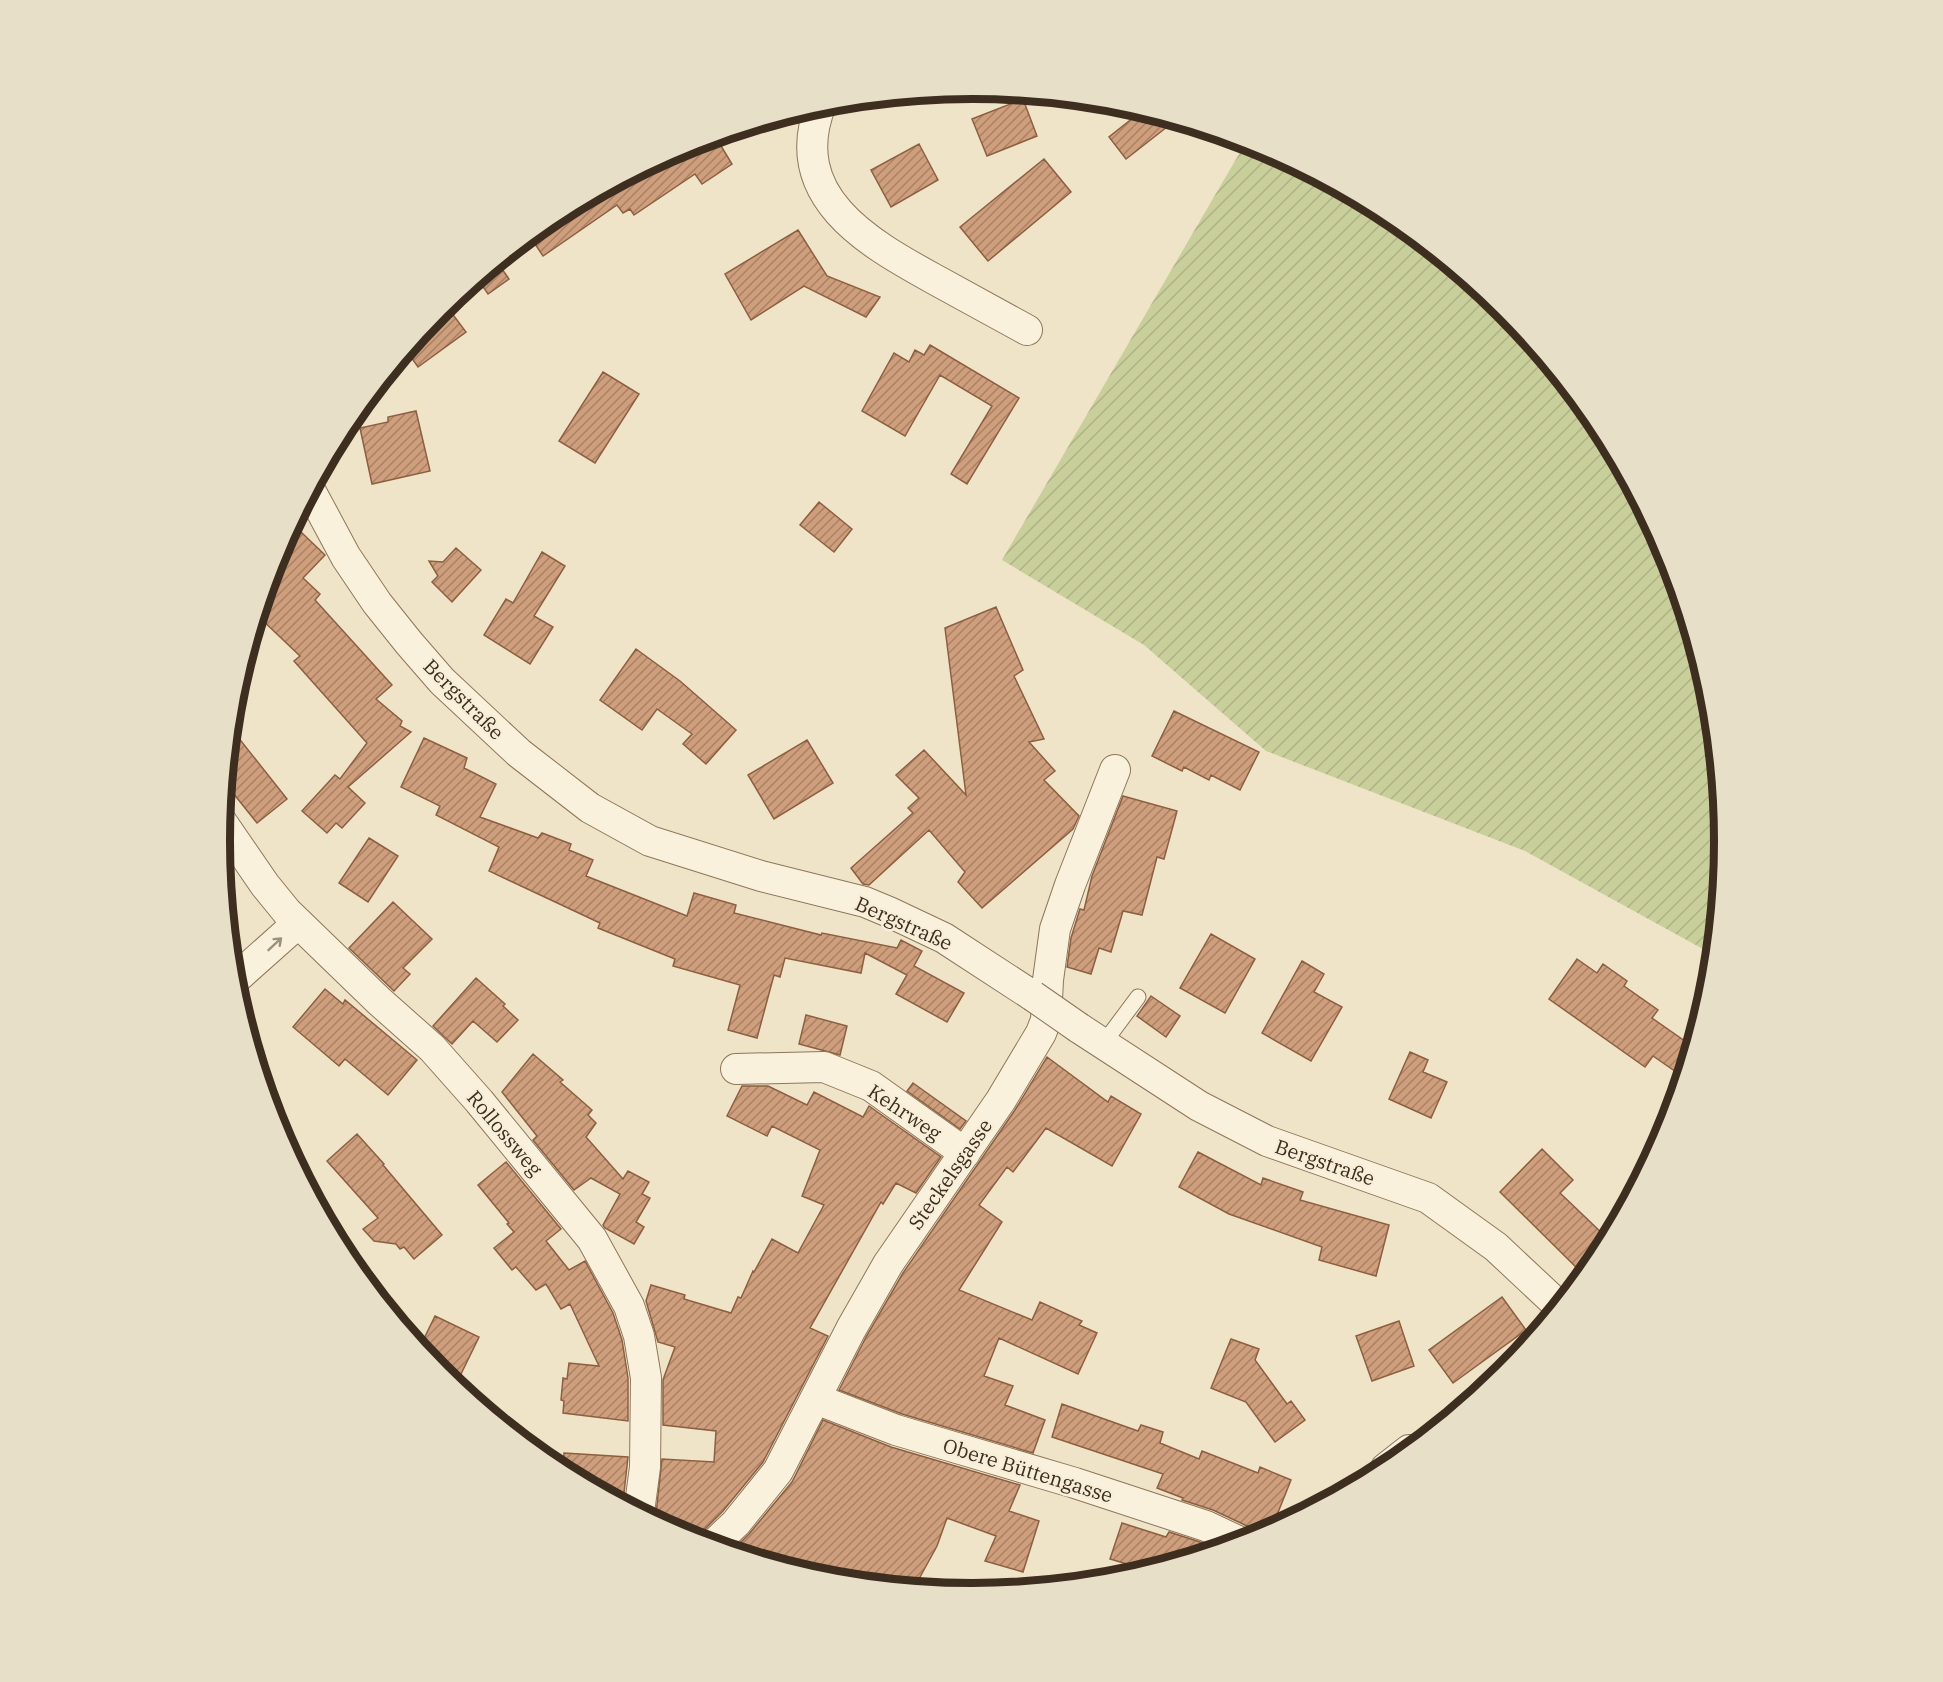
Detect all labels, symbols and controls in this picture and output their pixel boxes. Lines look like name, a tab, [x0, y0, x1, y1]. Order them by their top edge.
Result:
street label: Bergstraße	[418, 653, 510, 745]
street label: Bergstraße	[851, 890, 957, 956]
one-way arrow	[267, 937, 282, 951]
street label: Kehrweg	[863, 1078, 947, 1147]
street label: Rollossweg	[461, 1084, 549, 1182]
street label: Steckelsgasse	[902, 1113, 998, 1235]
street label: Bergstraße	[1271, 1132, 1379, 1192]
street label: Obere Büttengasse	[940, 1431, 1116, 1509]

